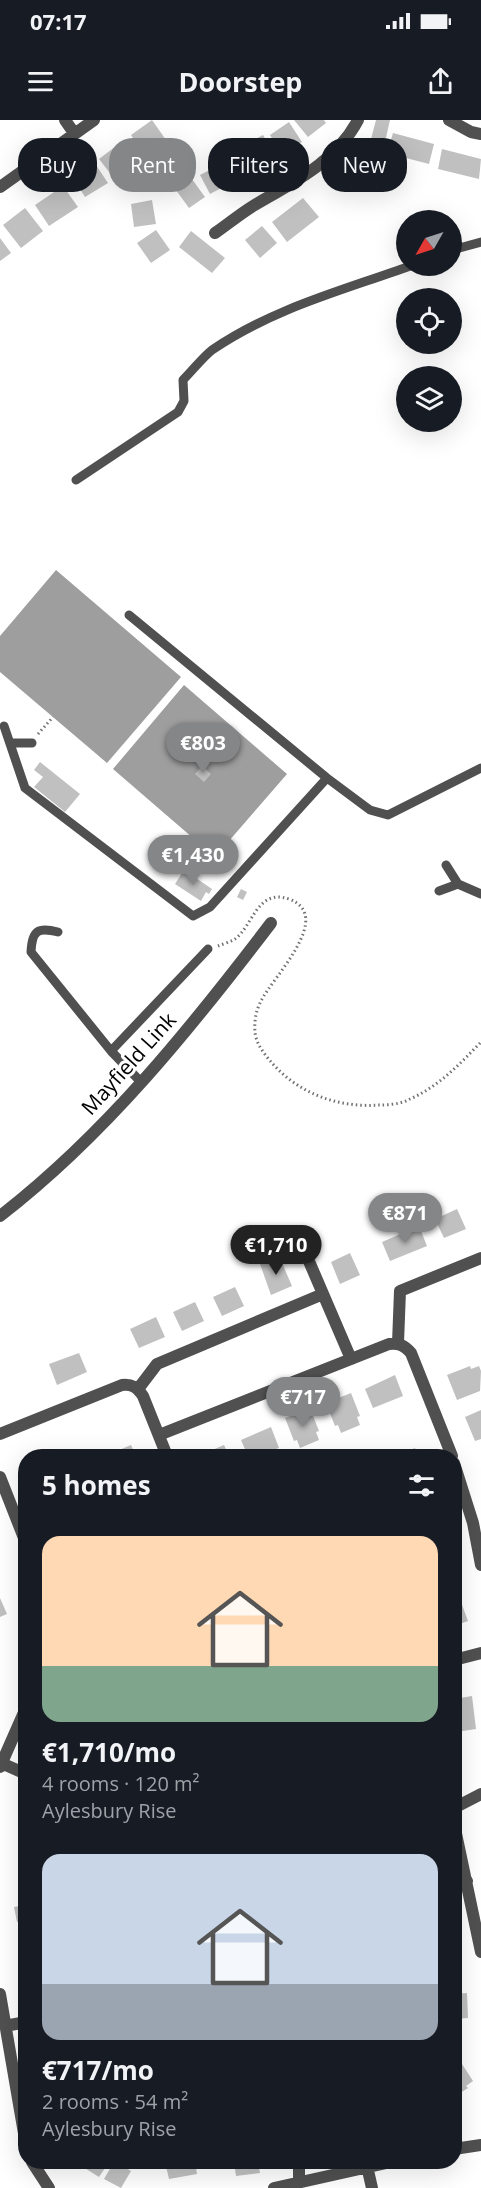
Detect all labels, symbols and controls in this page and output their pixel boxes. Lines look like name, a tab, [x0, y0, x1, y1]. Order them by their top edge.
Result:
text: 07:17	[30, 6, 87, 36]
text: Doorstep	[179, 63, 302, 100]
icon: menu	[24, 65, 57, 98]
icon: share	[424, 65, 457, 98]
chip: Buy	[18, 138, 97, 192]
chip: Rent	[109, 138, 196, 192]
chip: Filters	[208, 138, 309, 192]
chip: New	[321, 138, 407, 192]
north arrow	[396, 210, 462, 276]
map controls	[396, 210, 462, 432]
button: locate	[396, 288, 462, 354]
button: layers	[396, 366, 462, 432]
pin: €803	[167, 723, 239, 774]
text: €803	[180, 729, 226, 756]
pin: €1,430	[144, 835, 242, 886]
text: €1,430	[162, 841, 224, 868]
street label: Mayfield Link	[75, 1006, 182, 1121]
pin: €871	[369, 1193, 441, 1244]
text: €871	[382, 1199, 428, 1226]
pin: €1,710	[227, 1225, 325, 1276]
text: €1,710	[245, 1231, 307, 1258]
pin: €717	[267, 1377, 339, 1428]
text: €717	[280, 1383, 326, 1410]
text: 5 homes	[42, 1467, 151, 1503]
icon: filters	[405, 1469, 438, 1502]
icon: home	[186, 1575, 294, 1683]
text: €1,710/mo	[42, 1734, 176, 1770]
text: 4 rooms · 120 m²	[42, 1770, 200, 1797]
text: Aylesbury Rise	[42, 1797, 177, 1824]
icon: home	[186, 1893, 294, 2001]
text: €717/mo	[42, 2052, 154, 2088]
text: 2 rooms · 54 m²	[42, 2088, 188, 2115]
text: Aylesbury Rise	[42, 2115, 177, 2142]

